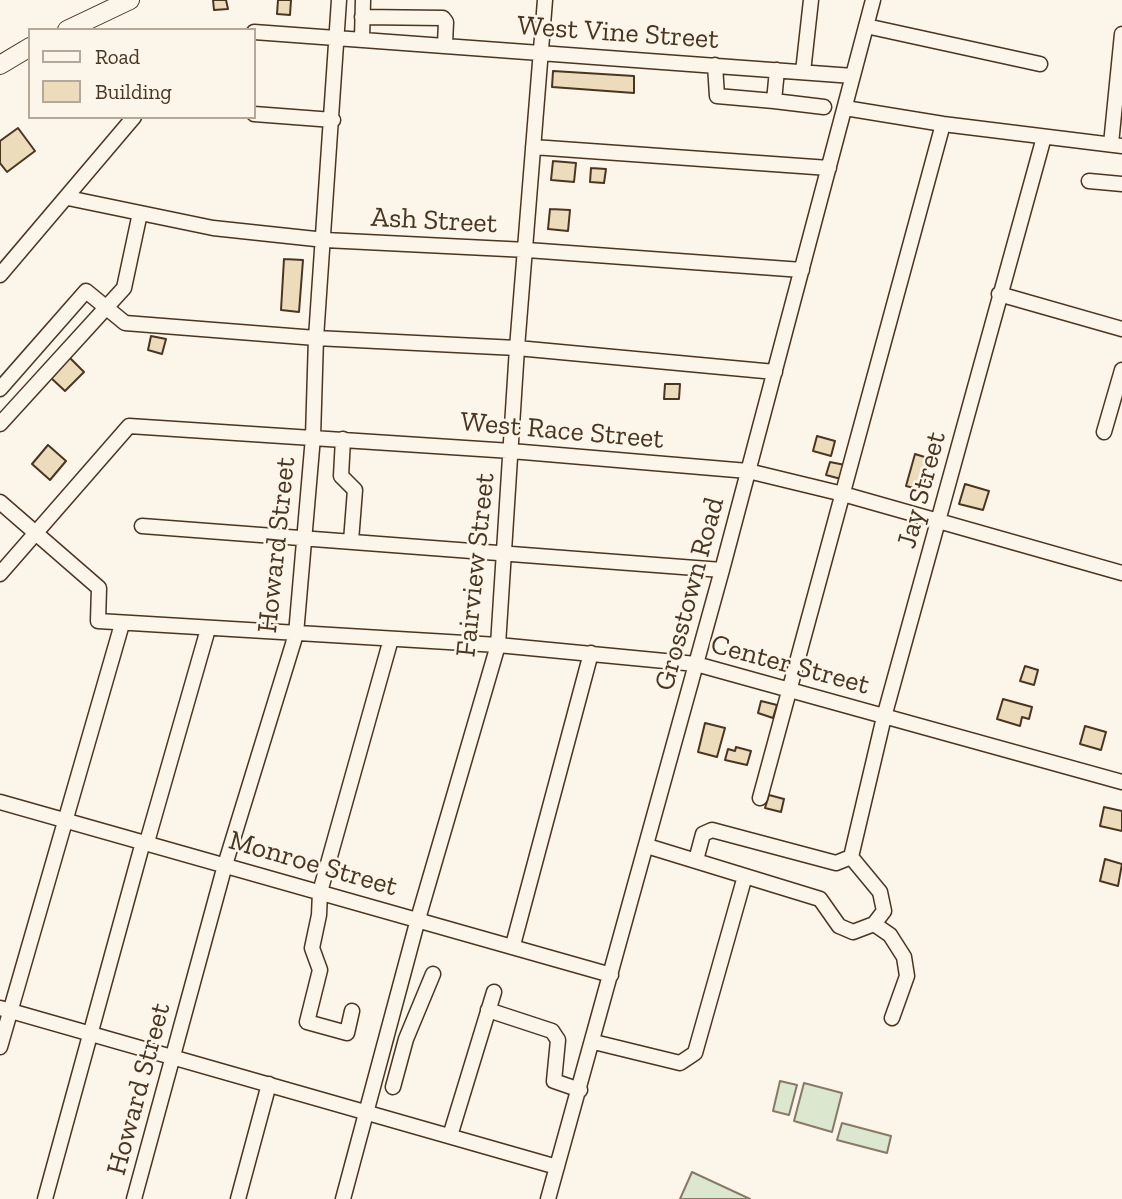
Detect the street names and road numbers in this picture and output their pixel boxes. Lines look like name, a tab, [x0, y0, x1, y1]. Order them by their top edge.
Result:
street label: West Vine Street	[516, 9, 720, 57]
street label: Ash Street	[370, 201, 498, 241]
street label: West Race Street	[459, 405, 665, 457]
street label: Jay Street	[890, 428, 954, 552]
street label: Howard Street	[251, 455, 303, 635]
street label: Fairview Street	[450, 471, 502, 659]
street label: Grosstown Road	[648, 494, 732, 694]
street label: Center Street	[707, 628, 873, 702]
street label: Monroe Street	[225, 824, 401, 904]
street label: Howard Street	[100, 999, 178, 1179]

